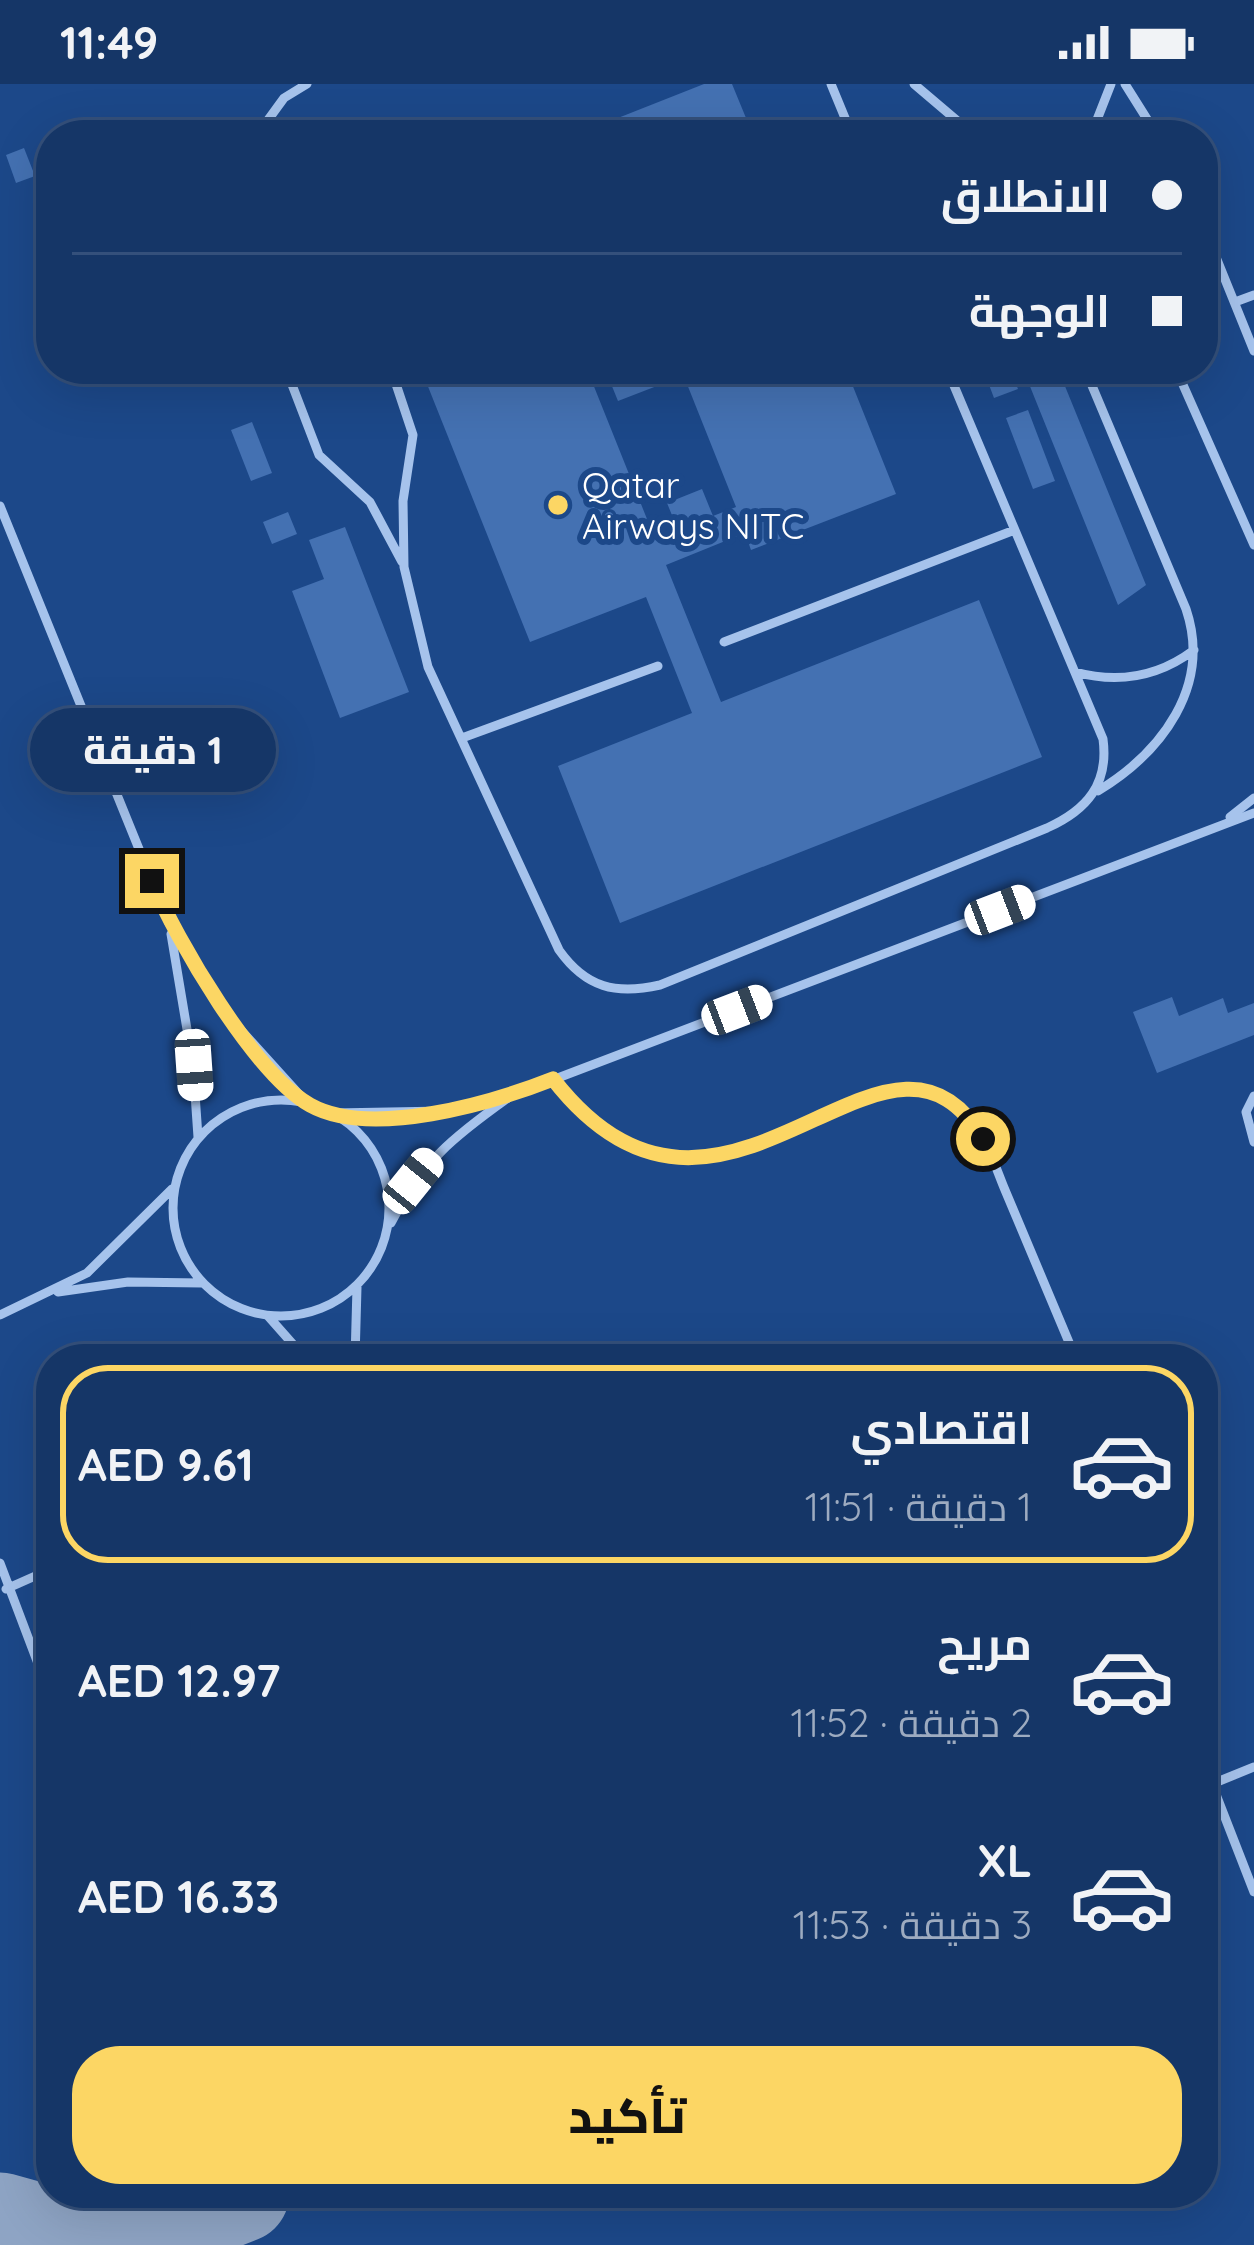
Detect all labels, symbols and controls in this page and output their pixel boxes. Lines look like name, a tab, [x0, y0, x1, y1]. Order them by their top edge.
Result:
text: 11:49	[60, 14, 158, 70]
text: الانطلاق	[941, 167, 1110, 223]
text: الوجهة	[969, 282, 1110, 338]
place label: Qatar Airways NITC	[582, 462, 804, 548]
marker: Qatar Airways NITC	[545, 492, 571, 518]
callout: 1 دقيقة	[29, 707, 275, 791]
text: 1 دقيقة	[83, 725, 223, 774]
route end	[125, 854, 179, 908]
car	[960, 880, 1040, 940]
car	[697, 980, 777, 1040]
car	[174, 1028, 214, 1102]
route start	[956, 1112, 1010, 1166]
car	[376, 1142, 450, 1220]
text: اقتصادي	[851, 1399, 1032, 1455]
icon: car	[1068, 1410, 1176, 1518]
text: AED 9.61	[78, 1436, 254, 1492]
text: 1 دقيقة · 11:51	[805, 1482, 1032, 1531]
text: مريح	[937, 1615, 1032, 1671]
icon: car	[1068, 1626, 1176, 1734]
text: AED 12.97	[78, 1652, 281, 1708]
text: 2 دقيقة · 11:52	[790, 1698, 1032, 1747]
text: XL	[977, 1832, 1032, 1888]
icon: car	[1068, 1842, 1176, 1950]
text: AED 16.33	[78, 1868, 279, 1924]
text: 3 دقيقة · 11:53	[793, 1900, 1032, 1949]
button: تأكيد	[72, 2046, 1182, 2184]

